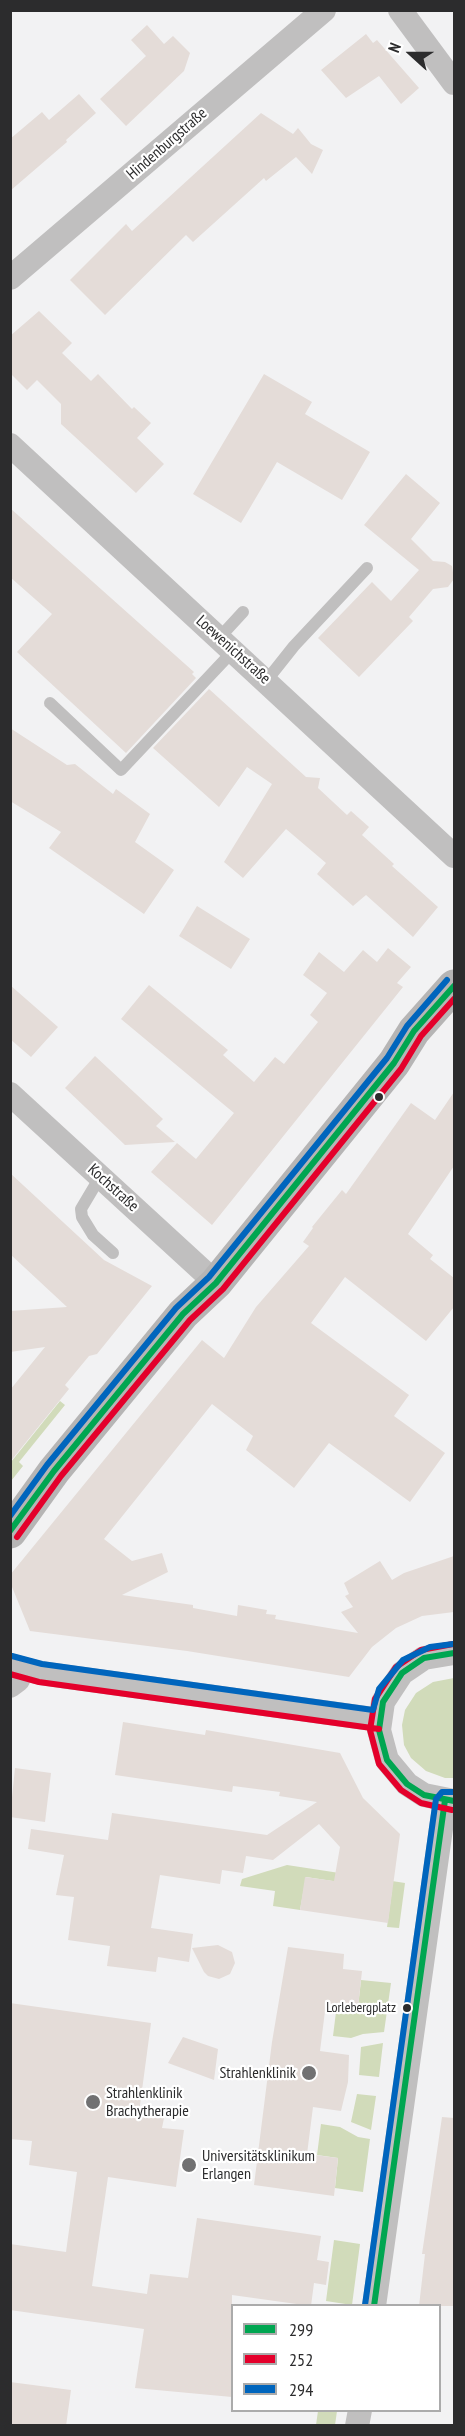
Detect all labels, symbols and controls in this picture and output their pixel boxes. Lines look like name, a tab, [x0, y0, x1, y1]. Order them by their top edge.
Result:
north arrow	[381, 24, 441, 84]
text: N	[383, 40, 405, 55]
street label: Hindenburgstraße	[123, 104, 211, 184]
street label: Loewenichstraße	[192, 612, 274, 688]
unlabelled marker	[373, 1091, 385, 1103]
street label: Kochstraße	[84, 1160, 142, 1216]
place label: Lorlebergplatz	[326, 2000, 396, 2016]
marker: Lorlebergplatz	[401, 2002, 413, 2014]
place label: Strahlenklinik	[219, 2063, 296, 2083]
marker: Strahlenklinik	[300, 2064, 318, 2082]
place label: Strahlenklinik Brachytherapie	[106, 2083, 189, 2121]
marker: Strahlenklinik Brachytherapie	[84, 2093, 102, 2111]
place label: Universitätsklinikum Erlangen	[202, 2146, 315, 2184]
marker: Universitätsklinikum Erlangen	[180, 2156, 198, 2174]
legend	[231, 2304, 441, 2412]
text: 299	[289, 2318, 313, 2341]
text: 252	[289, 2348, 313, 2371]
text: 294	[289, 2378, 313, 2401]

